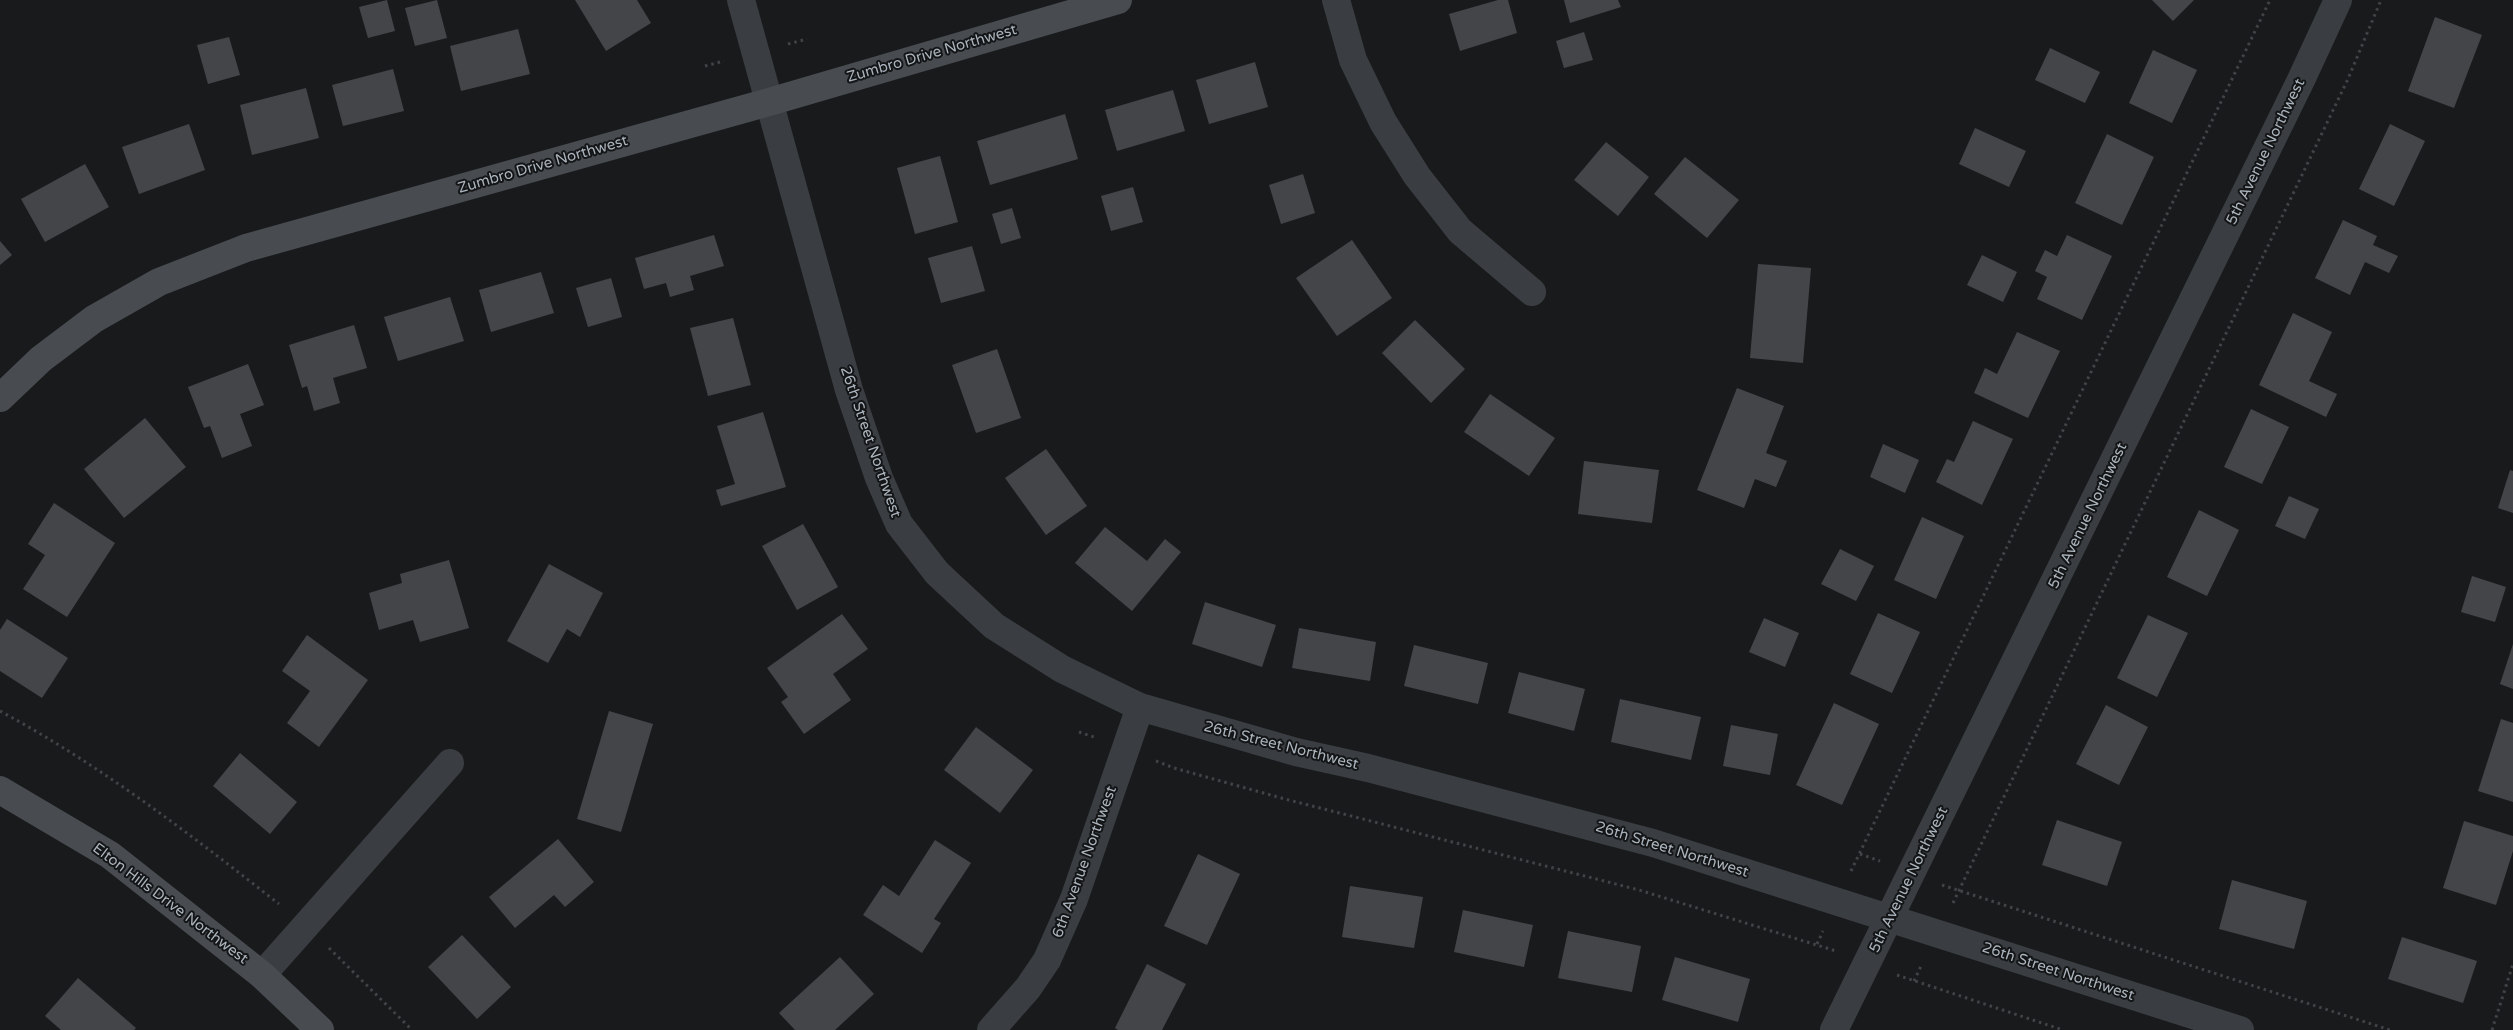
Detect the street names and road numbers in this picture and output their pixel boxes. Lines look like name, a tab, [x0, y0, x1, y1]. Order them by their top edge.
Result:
street label: Zumbro Drive Northwest	[845, 21, 1019, 87]
street label: 5th Avenue Northwest	[2223, 76, 2309, 228]
street label: Zumbro Drive Northwest	[456, 132, 630, 198]
street label: 26th Street Northwest	[836, 364, 904, 520]
street label: 5th Avenue Northwest	[2045, 440, 2131, 592]
street label: 26th Street Northwest	[1202, 718, 1360, 774]
street label: 6th Avenue Northwest	[1049, 784, 1121, 940]
street label: 5th Avenue Northwest	[1866, 804, 1952, 956]
street label: 26th Street Northwest	[1593, 818, 1751, 882]
street label: Elton Hills Drive Northwest	[89, 840, 251, 968]
street label: 26th Street Northwest	[1980, 939, 2136, 1005]

